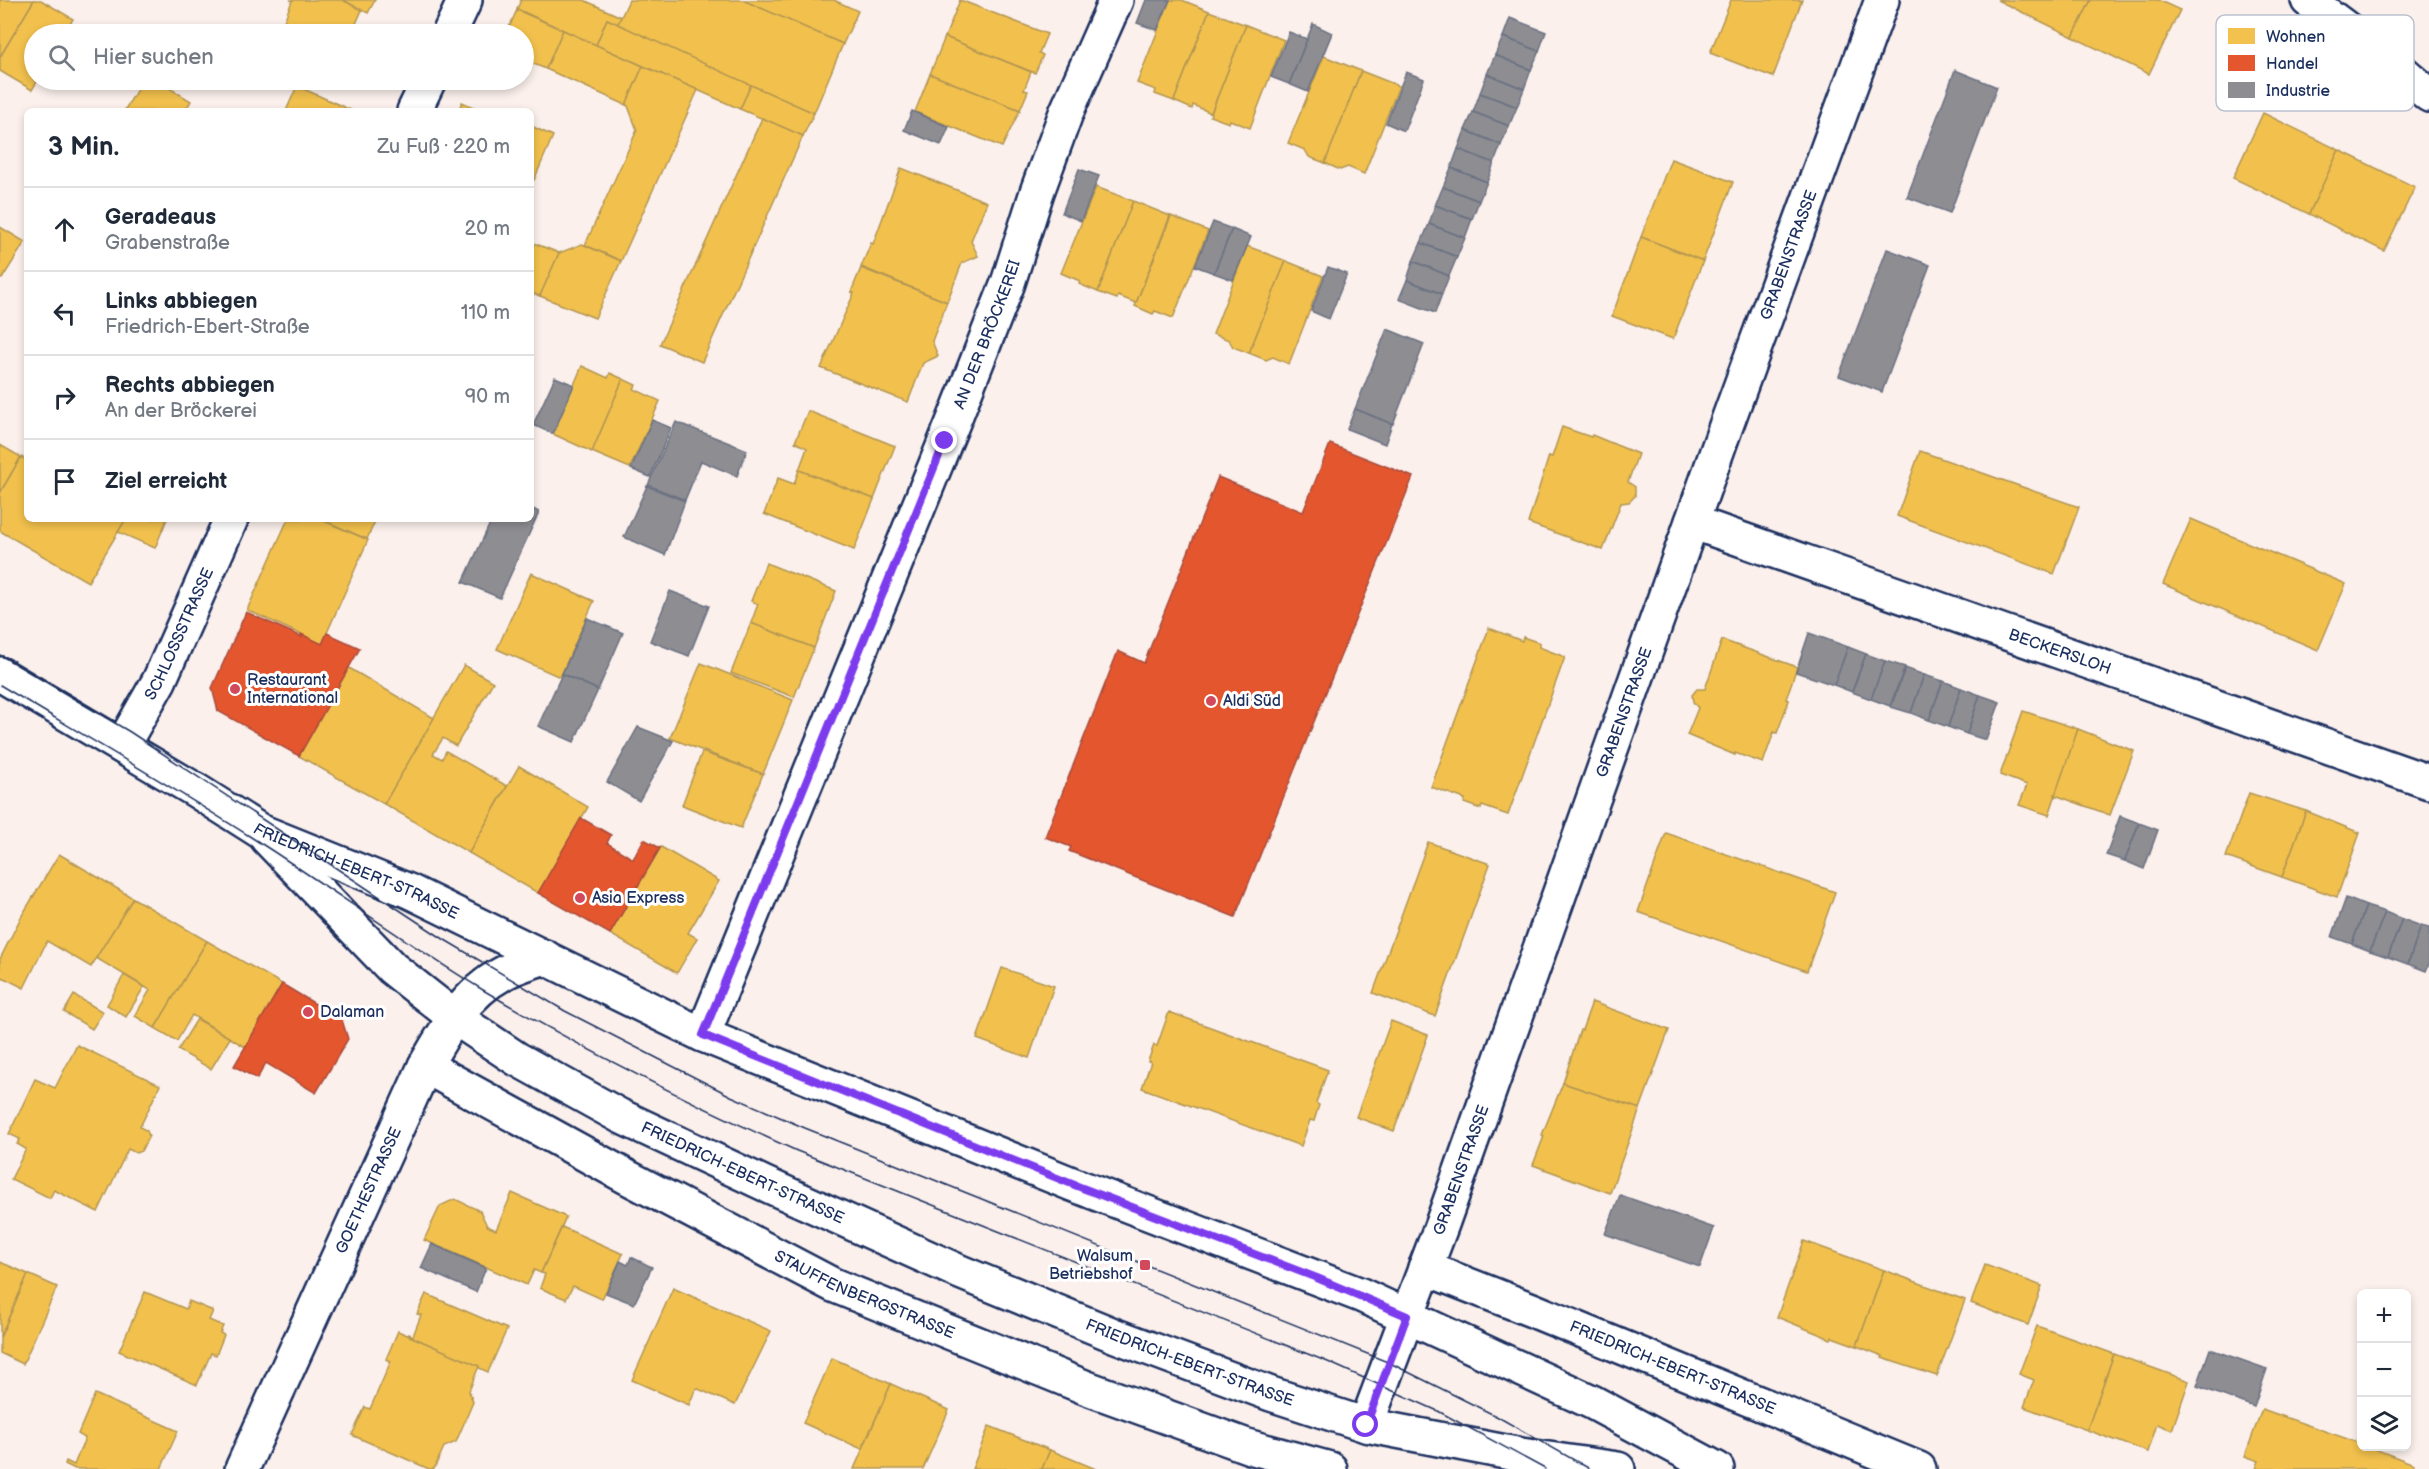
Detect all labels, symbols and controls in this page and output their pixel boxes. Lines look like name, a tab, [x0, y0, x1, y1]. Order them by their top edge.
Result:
legend	[2216, 15, 2414, 111]
search box	[24, 24, 534, 90]
text: Wohnen	[2266, 28, 2325, 47]
icon: search	[45, 41, 78, 74]
text: Hier suchen	[93, 44, 214, 71]
text: Handel	[2266, 55, 2318, 74]
text: Industrie	[2266, 82, 2330, 101]
text: 3 Min.	[48, 132, 119, 163]
text: Zu Fuß · 220 m	[377, 135, 510, 159]
street label: GRABENSTRASSE	[1756, 187, 1821, 323]
text: Geradeaus	[105, 204, 216, 231]
icon: ahead	[48, 213, 81, 246]
text: 20 m	[465, 217, 510, 241]
text: Grabenstraße	[105, 231, 230, 255]
street label: AN DER BRÖCKEREI	[950, 258, 1024, 412]
text: Links abbiegen	[105, 288, 258, 315]
icon: left	[48, 297, 81, 330]
text: 110 m	[461, 301, 510, 325]
text: Friedrich-Ebert-Straße	[105, 315, 310, 339]
text: Rechts abbiegen	[105, 372, 275, 399]
icon: right	[48, 381, 81, 414]
text: 90 m	[465, 385, 510, 409]
text: An der Bröckerei	[105, 399, 257, 423]
route end	[931, 427, 957, 453]
icon: arrive	[48, 465, 81, 498]
text: Ziel erreicht	[105, 468, 227, 495]
street label: SCHLOSSSTRASSE	[141, 565, 218, 703]
street label: BECKERSLOH	[2006, 625, 2114, 679]
street label: GRABENSTRASSE	[1592, 645, 1656, 780]
place label: Restaurant International	[247, 671, 338, 708]
marker: Restaurant International	[228, 682, 242, 696]
place label: Aldi Süd	[1223, 692, 1281, 711]
marker: Aldi Süd	[1204, 694, 1218, 708]
street label: FRIEDRICH-EBERT-STRASSE	[250, 820, 462, 923]
place label: Asia Express	[592, 889, 684, 908]
marker: Asia Express	[573, 891, 587, 905]
place label: Dalaman	[320, 1003, 384, 1022]
marker: Dalaman	[301, 1005, 315, 1019]
street label: GRABENSTRASSE	[1429, 1103, 1493, 1238]
street label: FRIEDRICH-EBERT-STRASSE	[638, 1118, 847, 1228]
street label: GOETHESTRASSE	[332, 1124, 405, 1257]
street label: STAUFFENBERGSTRASSE	[771, 1247, 958, 1343]
place label: Walsum Betriebshof	[1049, 1247, 1133, 1284]
marker: Walsum Betriebshof	[1138, 1258, 1152, 1272]
map controls	[2357, 1289, 2411, 1451]
button: +	[2357, 1289, 2411, 1343]
street label: FRIEDRICH-EBERT-STRASSE	[1083, 1315, 1296, 1410]
street label: FRIEDRICH-EBERT-STRASSE	[1567, 1317, 1779, 1419]
button: −	[2357, 1343, 2411, 1397]
button: layers	[2357, 1397, 2411, 1451]
route start	[1352, 1411, 1378, 1437]

